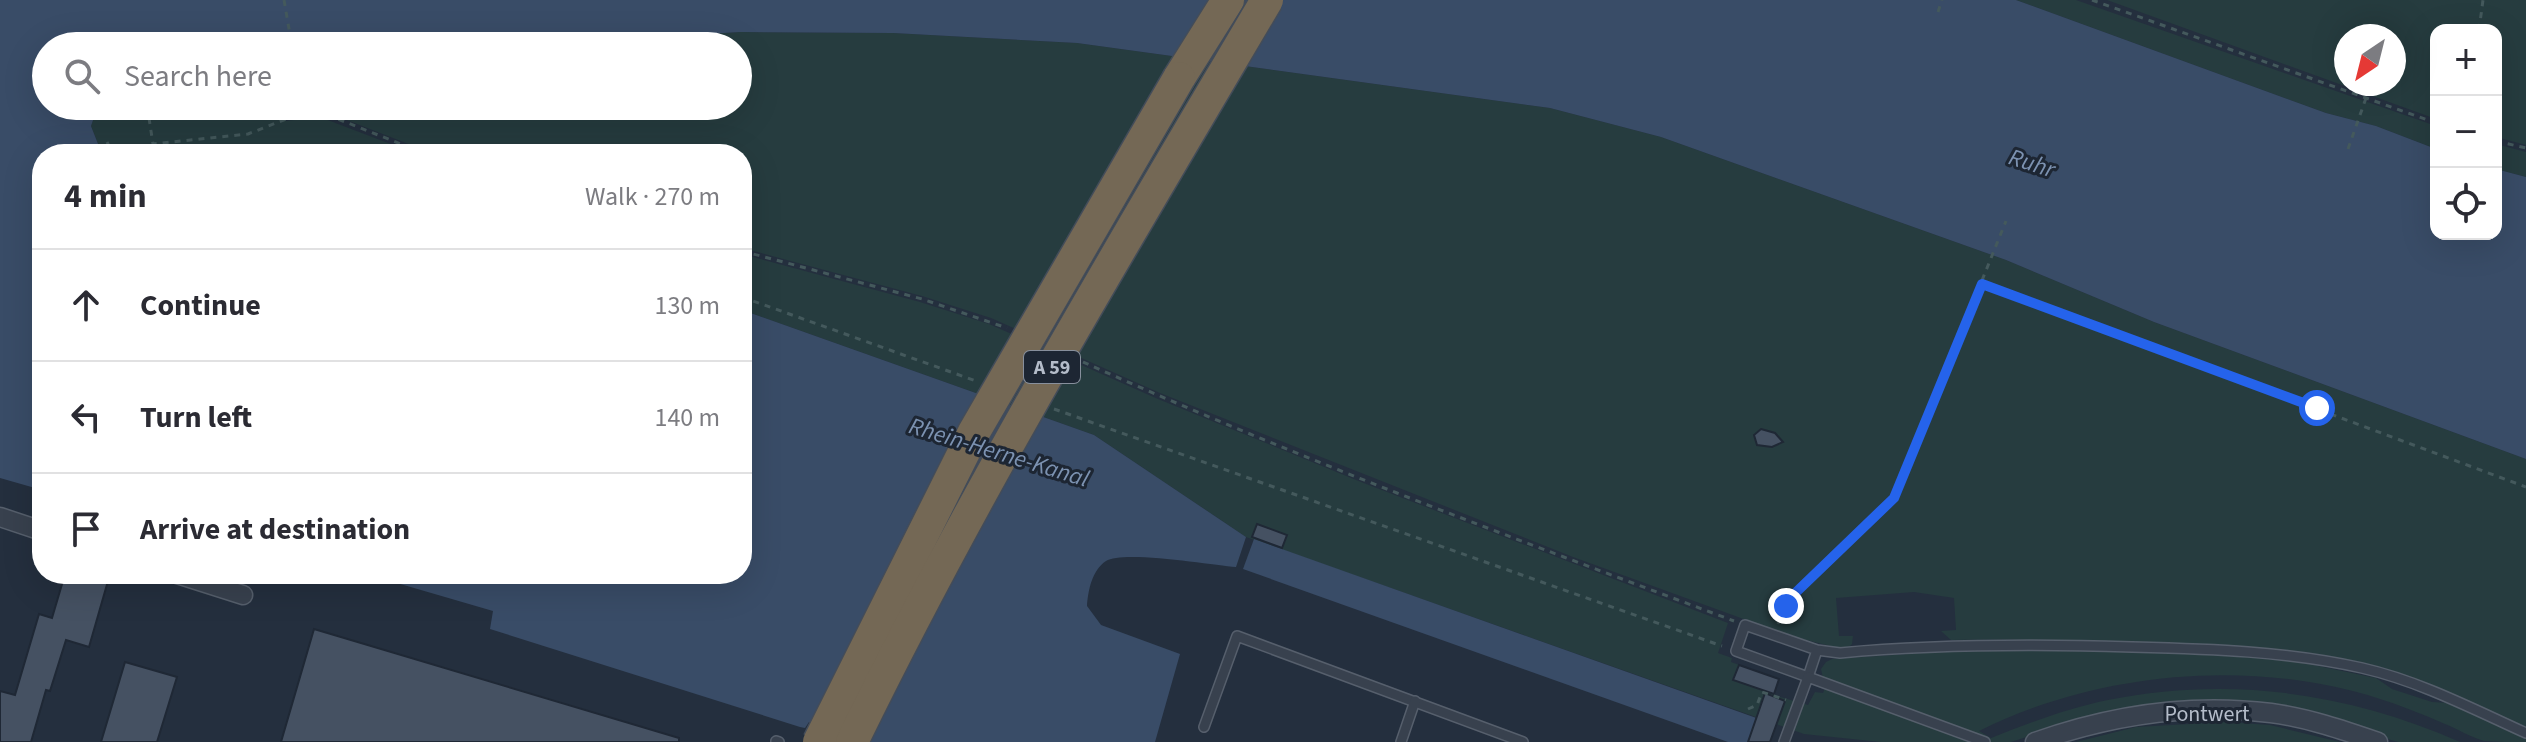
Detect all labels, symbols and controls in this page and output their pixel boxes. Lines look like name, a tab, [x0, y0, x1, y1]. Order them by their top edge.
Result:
north arrow	[2334, 24, 2406, 96]
map controls	[2430, 24, 2502, 240]
button: +	[2430, 24, 2502, 96]
search box	[32, 32, 752, 120]
icon: search	[60, 54, 104, 98]
text: Search here	[124, 55, 272, 98]
button: −	[2430, 96, 2502, 168]
water label: Ruhr	[2004, 140, 2061, 188]
button: locate	[2430, 168, 2502, 240]
text: 4 min	[64, 172, 147, 221]
text: Walk · 270 m	[585, 178, 720, 215]
icon: ahead	[64, 283, 108, 327]
text: Continue	[140, 284, 261, 327]
text: 130 m	[654, 287, 720, 324]
road number: A 59	[1024, 351, 1080, 383]
route start	[2299, 390, 2335, 426]
icon: left	[64, 395, 108, 439]
text: Turn left	[140, 396, 252, 439]
text: 140 m	[654, 399, 720, 436]
water label: Rhein-Herne-Kanal	[905, 408, 1093, 496]
icon: arrive	[64, 507, 108, 551]
text: Arrive at destination	[140, 508, 410, 551]
route end	[1768, 588, 1804, 624]
street label: Pontwert	[2164, 698, 2250, 730]

